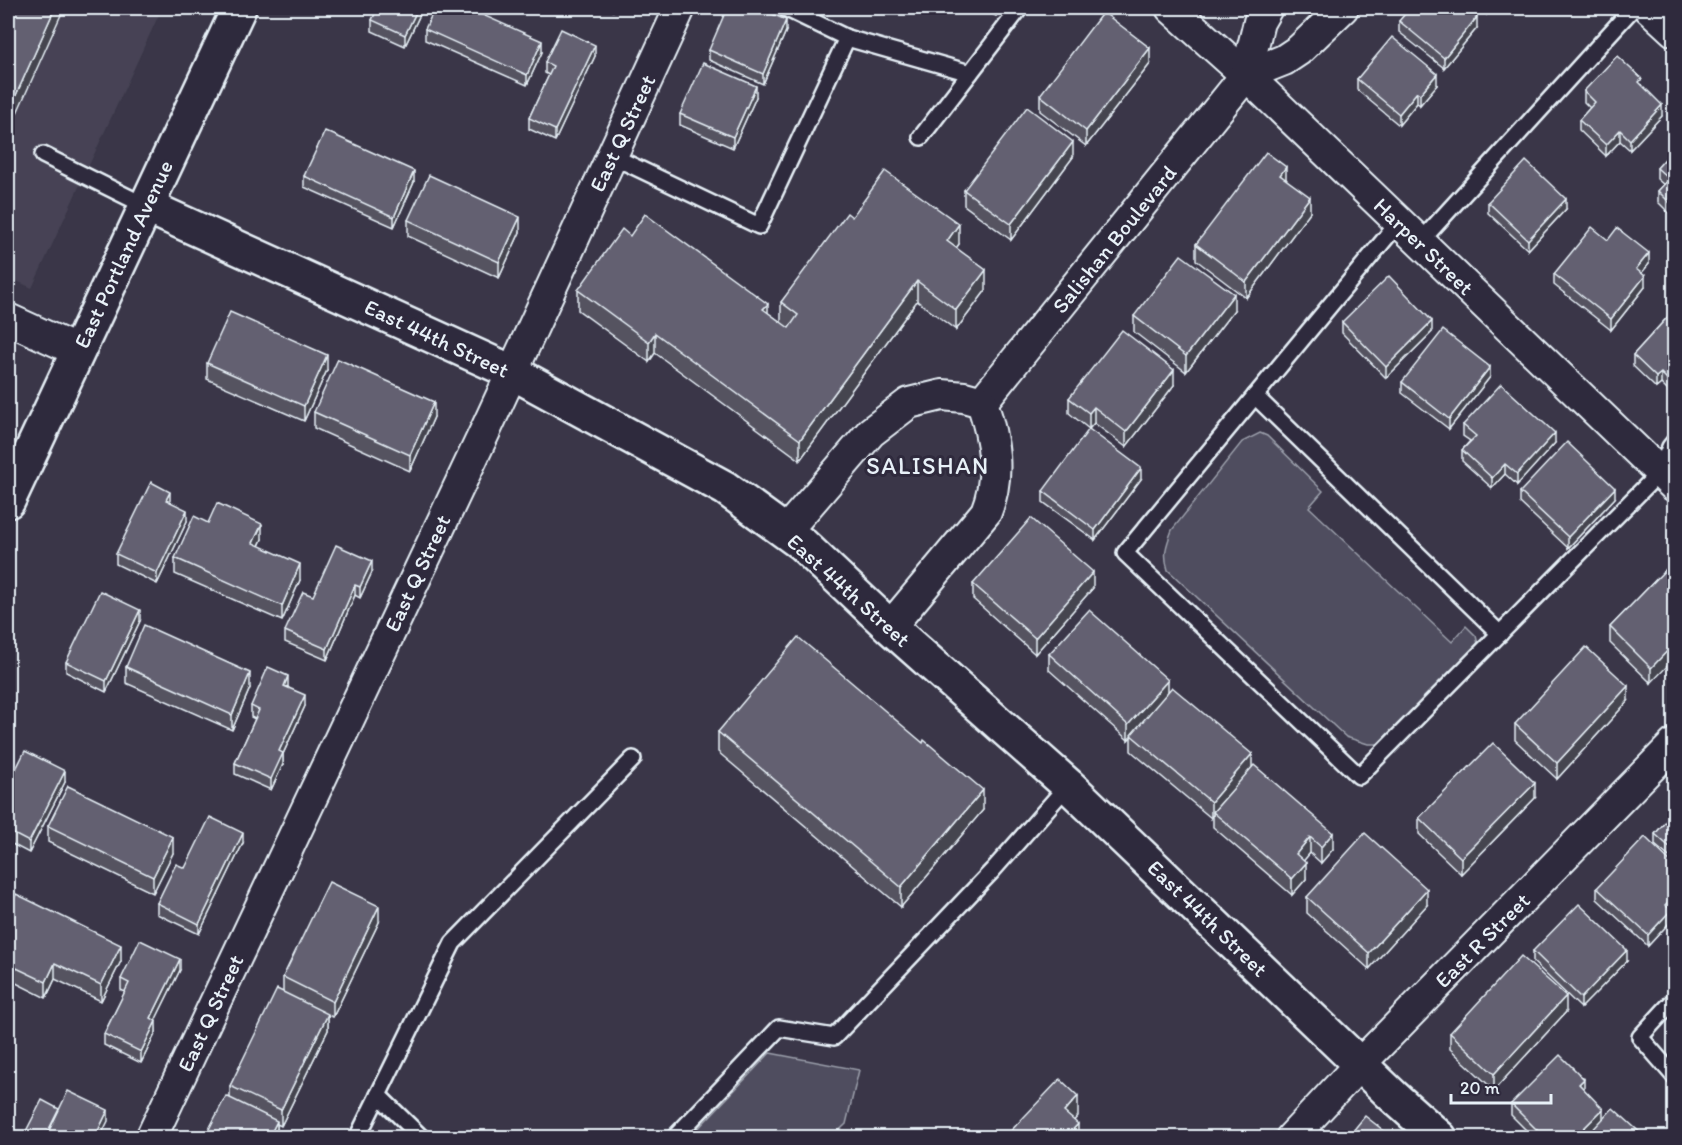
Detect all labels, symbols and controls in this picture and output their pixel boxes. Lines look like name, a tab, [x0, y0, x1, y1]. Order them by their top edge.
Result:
street label: East Q Street	[584, 70, 661, 196]
street label: East Portland Avenue	[68, 156, 179, 353]
street label: Salishan Boulevard	[1046, 160, 1182, 319]
street label: Harper Street	[1368, 192, 1479, 301]
street label: East 44th Street	[360, 293, 513, 384]
district label: SALISHAN	[866, 451, 990, 480]
street label: East Q Street	[379, 510, 456, 636]
street label: East 44th Street	[781, 528, 916, 653]
street label: East 44th Street	[1142, 854, 1273, 982]
street label: East R Street	[1429, 887, 1536, 994]
street label: East Q Street	[172, 950, 249, 1076]
scale bar	[1451, 1067, 1552, 1105]
text: 20 m	[1460, 1077, 1500, 1099]

